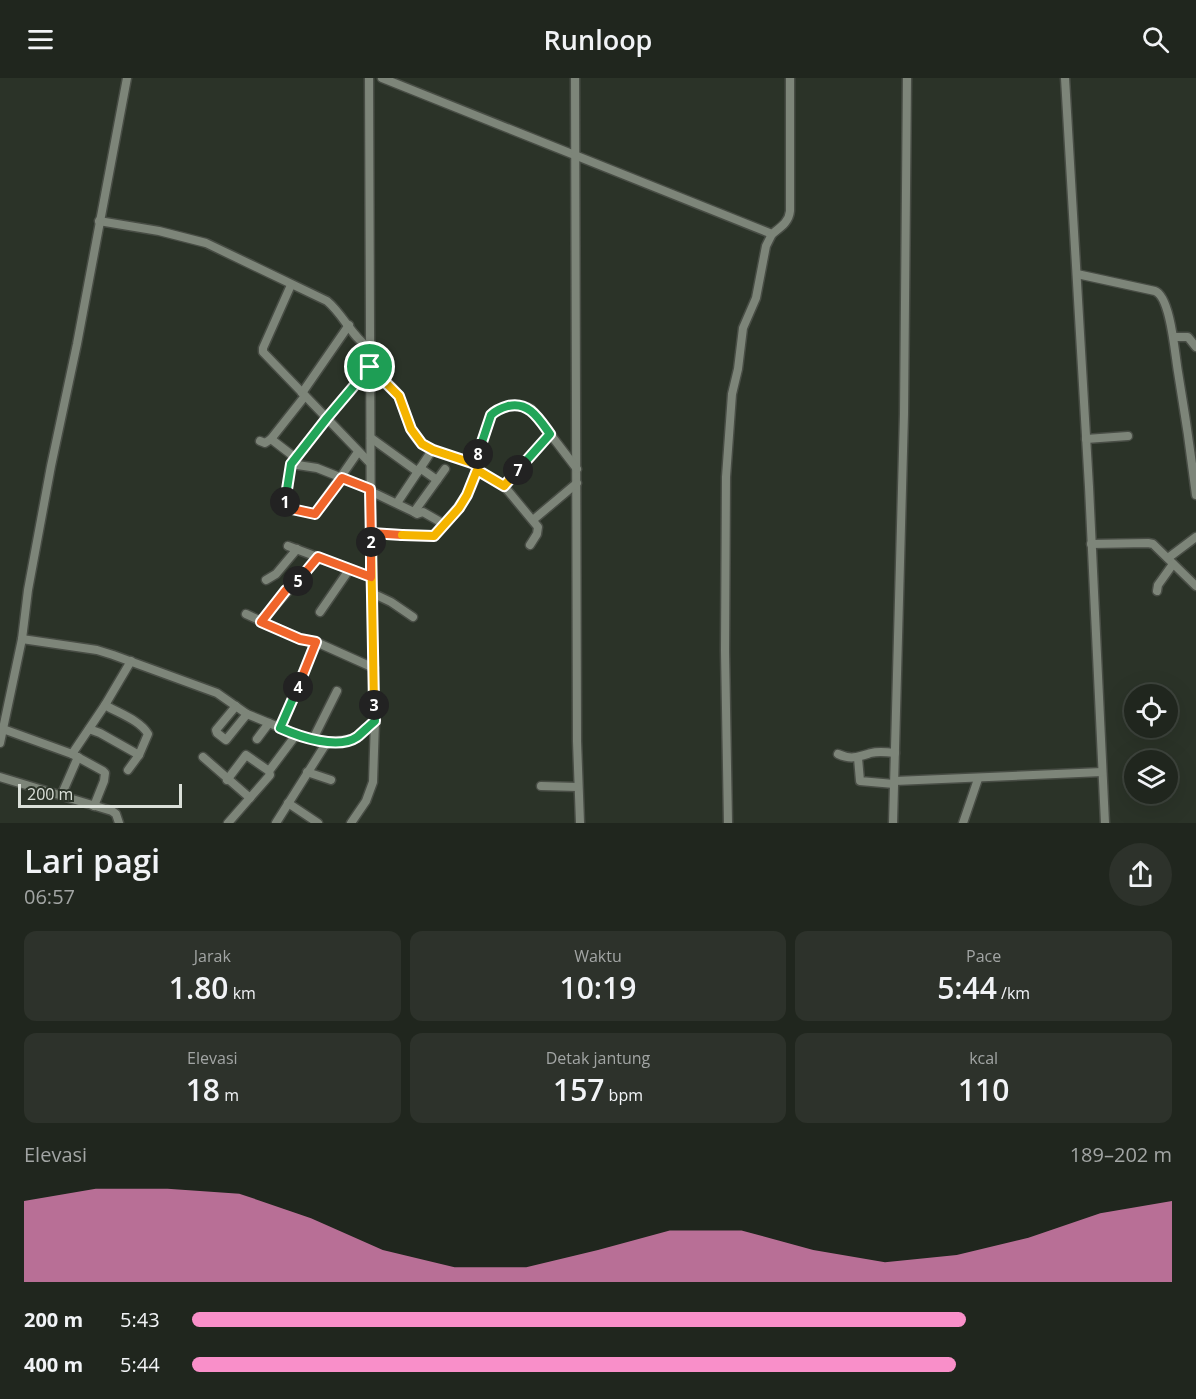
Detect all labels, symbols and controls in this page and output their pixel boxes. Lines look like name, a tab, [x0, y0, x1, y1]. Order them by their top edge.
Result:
text: Runloop	[544, 21, 652, 58]
icon: menu	[24, 23, 57, 56]
icon: search	[1139, 23, 1172, 56]
pin	[344, 341, 395, 392]
icon: arrive	[353, 350, 386, 383]
pin: 8	[463, 439, 493, 469]
text: 8	[473, 443, 483, 465]
pin: 7	[503, 455, 533, 485]
text: 7	[513, 459, 523, 481]
pin: 1	[270, 487, 300, 517]
text: 1	[280, 491, 290, 513]
pin: 2	[356, 527, 386, 557]
text: 2	[366, 531, 376, 553]
pin: 5	[283, 566, 313, 596]
text: 5	[293, 570, 303, 592]
pin: 4	[283, 672, 313, 702]
text: 4	[293, 676, 303, 698]
map controls	[1124, 684, 1178, 804]
button: locate	[1124, 684, 1178, 738]
pin: 3	[359, 690, 389, 720]
text: 3	[369, 694, 379, 716]
button: layers	[1124, 750, 1178, 804]
scale bar	[18, 781, 182, 808]
text: 200 m	[27, 783, 73, 805]
text: Lari pagi	[24, 838, 160, 883]
button: share	[1109, 843, 1172, 906]
text: 06:57	[24, 883, 75, 910]
text: Jarak	[194, 945, 231, 967]
text: Waktu	[574, 945, 622, 967]
text: Pace	[966, 945, 1001, 967]
text: 1.80	[169, 967, 228, 1008]
text: 10:19	[560, 967, 636, 1008]
text: 5:44	[937, 967, 997, 1008]
text: km	[228, 982, 256, 1004]
text: /km	[997, 982, 1030, 1004]
text: Elevasi	[187, 1047, 238, 1069]
text: Detak jantung	[546, 1047, 650, 1069]
text: kcal	[969, 1047, 998, 1069]
text: 18	[186, 1069, 220, 1110]
text: 157	[553, 1069, 604, 1110]
text: 110	[958, 1069, 1009, 1110]
text: m	[220, 1084, 239, 1106]
text: bpm	[604, 1084, 643, 1106]
text: Elevasi	[24, 1141, 87, 1168]
text: 189–202 m	[1070, 1141, 1172, 1168]
text: 200 m	[24, 1306, 83, 1333]
text: 5:43	[120, 1306, 160, 1333]
text: 400 m	[24, 1351, 83, 1378]
text: 5:44	[120, 1351, 160, 1378]

